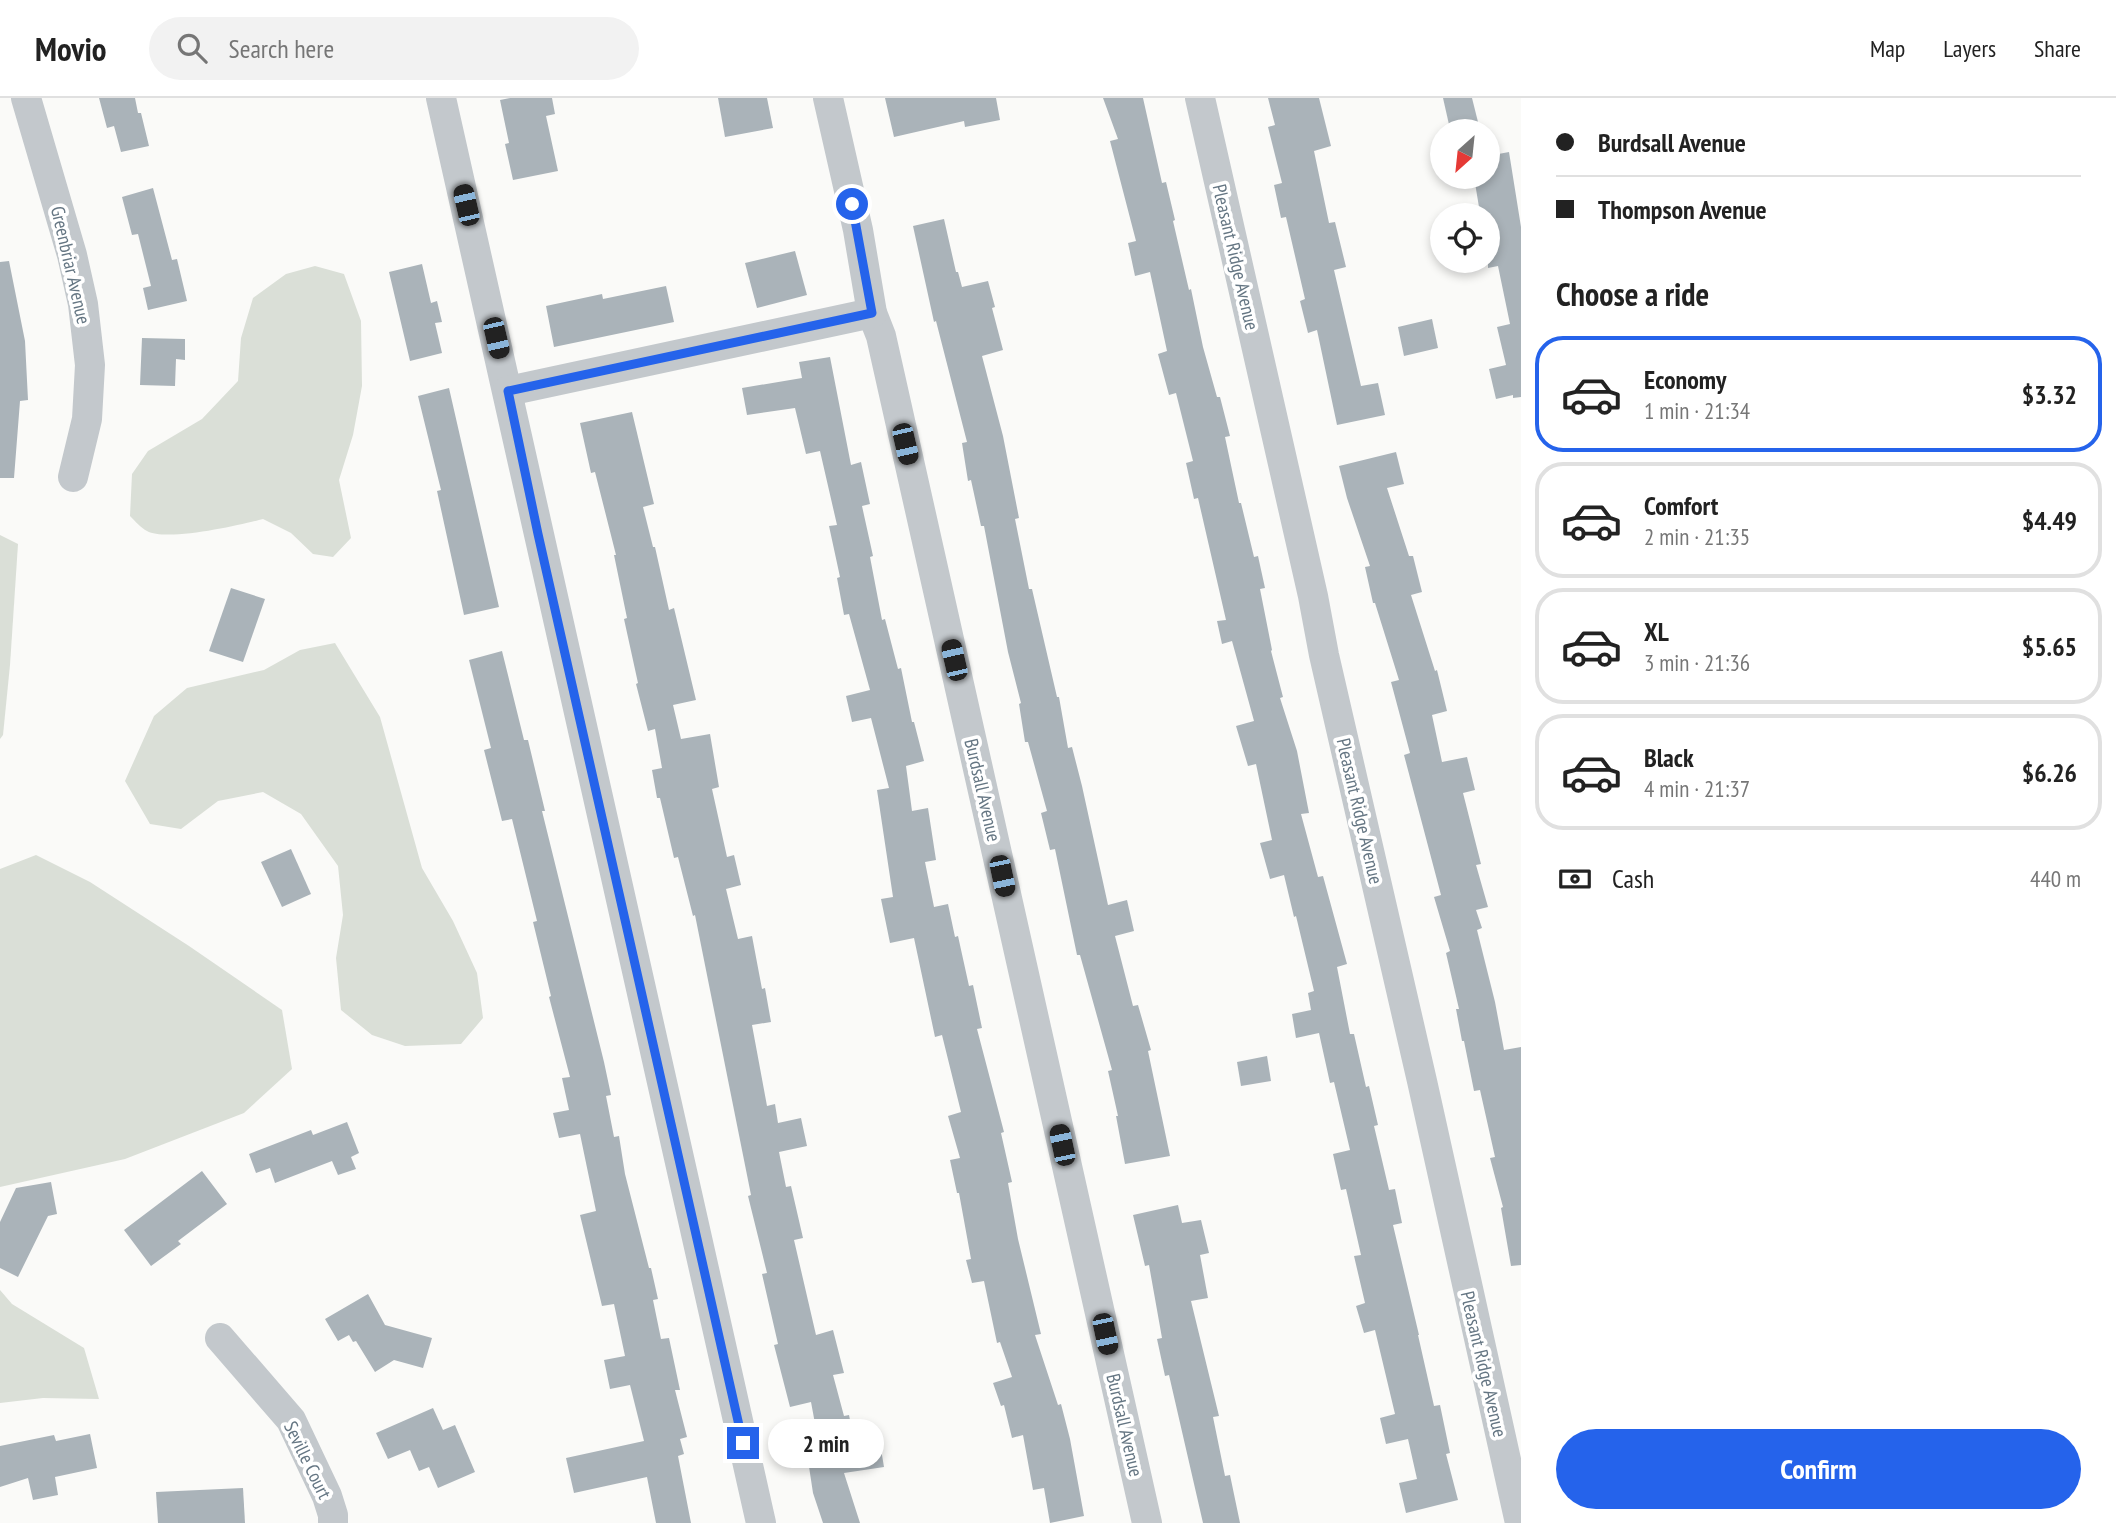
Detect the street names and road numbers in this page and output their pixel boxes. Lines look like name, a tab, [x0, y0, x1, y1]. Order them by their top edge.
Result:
street label: Pleasant Ridge Avenue	[1208, 182, 1265, 333]
street label: Greenbriar Avenue	[46, 204, 96, 326]
street label: Burdsall Avenue	[959, 736, 1007, 844]
street label: Pleasant Ridge Avenue	[1332, 736, 1389, 887]
street label: Pleasant Ridge Avenue	[1456, 1289, 1513, 1440]
street label: Burdsall Avenue	[1101, 1371, 1149, 1479]
street label: Seville Court	[279, 1417, 337, 1503]

